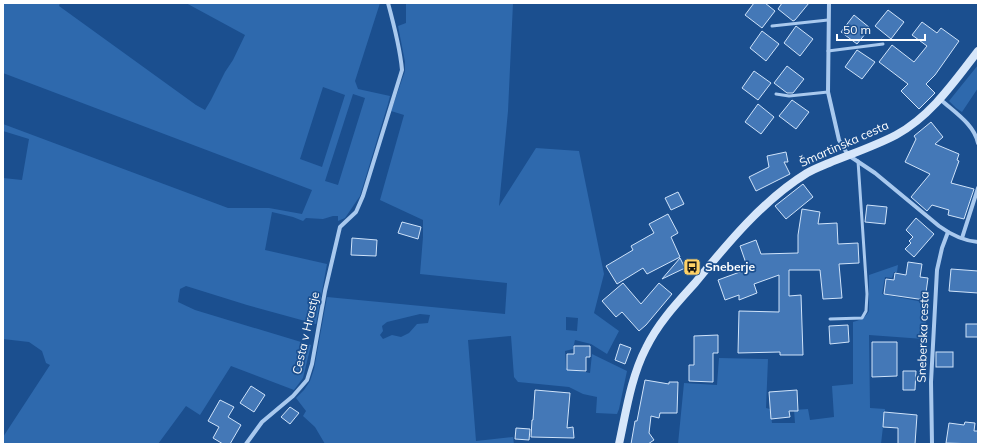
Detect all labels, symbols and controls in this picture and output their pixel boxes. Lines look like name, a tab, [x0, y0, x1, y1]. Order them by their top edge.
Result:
scale bar	[837, 16, 925, 42]
text: 50 m	[843, 22, 871, 37]
street label: Šmartinska cesta	[797, 117, 891, 170]
bus stop icon: Sneberje	[682, 257, 702, 277]
place label: Sneberje	[705, 259, 755, 274]
street label: Cesta v Hrastje	[289, 290, 322, 376]
street label: Sneberska cesta	[913, 291, 932, 383]

